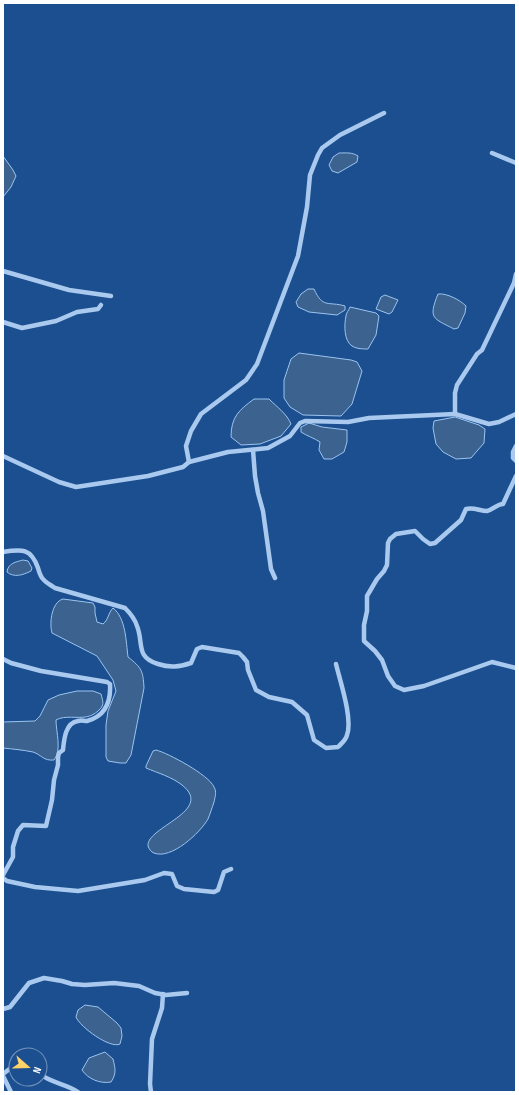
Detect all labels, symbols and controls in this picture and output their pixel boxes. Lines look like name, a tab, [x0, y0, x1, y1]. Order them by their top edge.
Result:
north arrow	[8, 1047, 48, 1087]
text: N	[30, 1065, 44, 1075]

